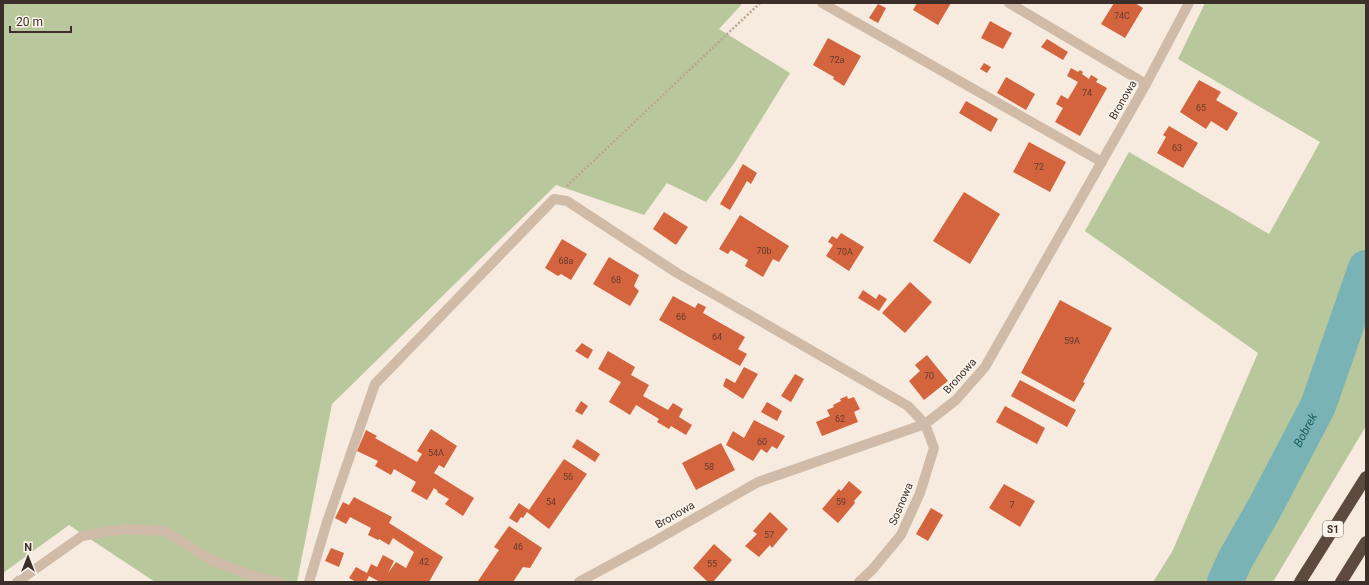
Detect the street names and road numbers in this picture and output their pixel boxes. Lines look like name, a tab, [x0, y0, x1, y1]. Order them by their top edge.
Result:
street label: Bronowa	[1107, 78, 1139, 122]
street label: Bronowa	[941, 356, 979, 396]
street label: Sosnowa	[886, 481, 916, 527]
street label: Bronowa	[653, 499, 697, 531]
road number: S1	[1323, 521, 1343, 537]

